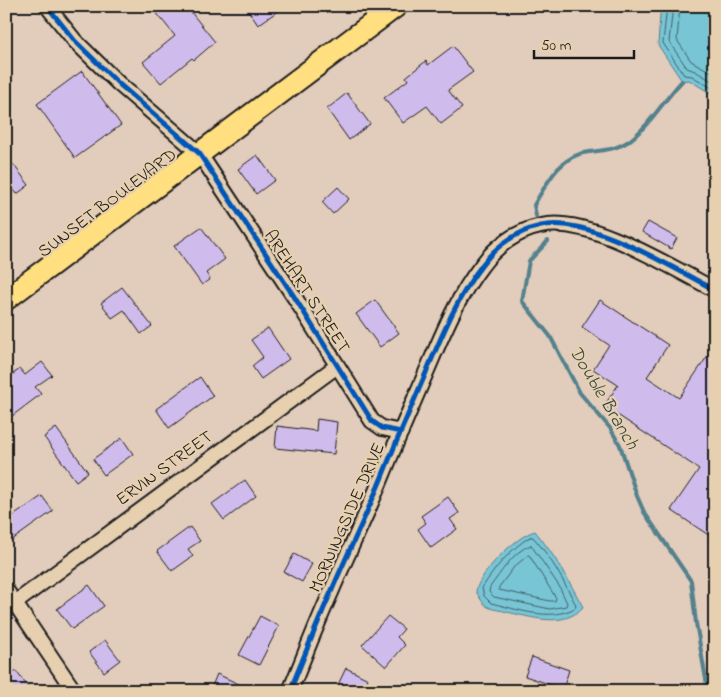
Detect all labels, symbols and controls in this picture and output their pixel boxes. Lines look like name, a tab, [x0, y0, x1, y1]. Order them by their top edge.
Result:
scale bar	[534, 28, 634, 60]
text: 50 m	[541, 35, 572, 57]
street label: SUNSET BOULEVARD	[33, 143, 183, 265]
street label: AREHART STREET	[256, 225, 356, 359]
water label: Double Branch	[561, 341, 645, 456]
street label: ERVIN STREET	[111, 425, 219, 513]
street label: MORNINGSIDE DRIVE	[303, 439, 393, 597]

